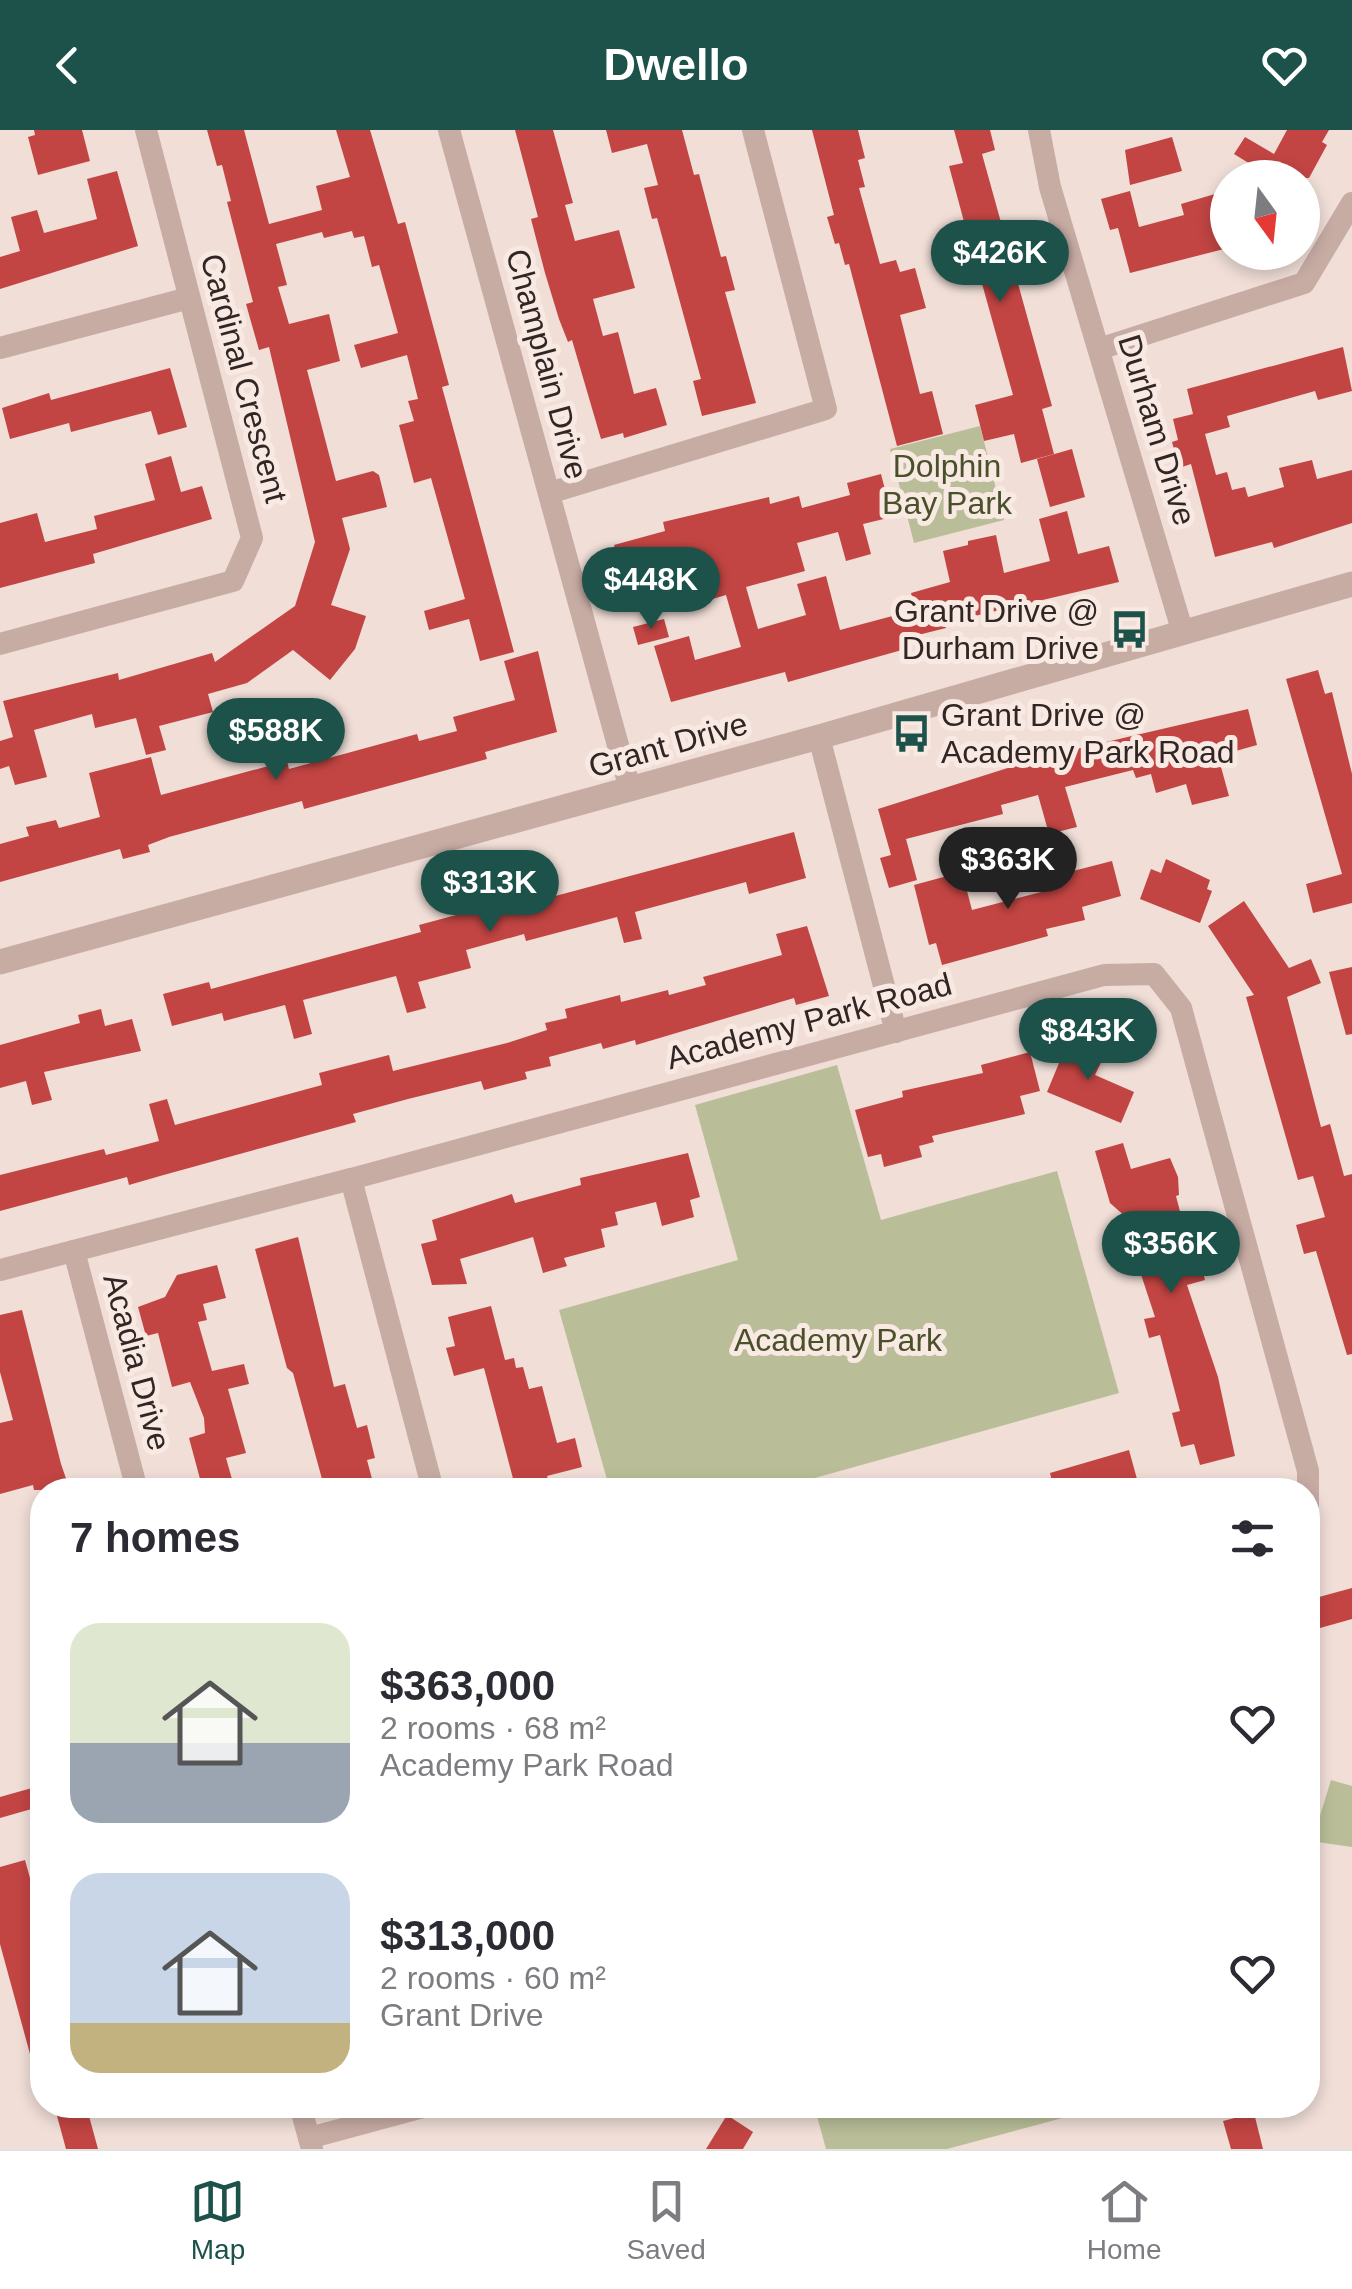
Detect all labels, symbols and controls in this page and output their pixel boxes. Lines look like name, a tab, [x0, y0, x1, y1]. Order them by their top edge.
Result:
icon: back	[40, 38, 95, 93]
icon: heart	[1257, 38, 1312, 93]
text: Dwello	[603, 39, 749, 90]
north arrow	[1210, 160, 1320, 270]
map controls	[1210, 160, 1320, 270]
pin: $426K	[930, 220, 1070, 305]
text: $426K	[953, 234, 1047, 270]
street label: Champlain Drive	[499, 245, 595, 483]
street label: Cardinal Crescent	[193, 250, 295, 506]
street label: Durham Drive	[1111, 330, 1203, 530]
park label: Dolphin Bay Park	[882, 448, 1013, 521]
pin: $448K	[581, 547, 721, 632]
text: $448K	[604, 561, 698, 597]
place label: Grant Drive @ Durham Drive	[894, 593, 1099, 666]
bus stop icon: Grant Drive @ Durham Drive	[1108, 608, 1150, 650]
place label: Grant Drive @ Academy Park Road	[941, 697, 1234, 770]
pin: $588K	[206, 698, 346, 783]
street label: Grant Drive	[584, 705, 752, 785]
text: $588K	[229, 712, 323, 748]
bus stop icon: Grant Drive @ Academy Park Road	[890, 712, 932, 754]
pin: $363K	[938, 827, 1078, 912]
text: $363K	[961, 841, 1055, 877]
pin: $313K	[420, 850, 560, 935]
text: $313K	[443, 864, 537, 900]
street label: Academy Park Road	[663, 966, 955, 1076]
pin: $843K	[1018, 998, 1158, 1083]
text: $843K	[1041, 1012, 1135, 1048]
pin: $356K	[1101, 1211, 1241, 1296]
text: $356K	[1124, 1225, 1218, 1261]
street label: Acadia Drive	[96, 1270, 178, 1454]
park label: Academy Park	[734, 1322, 943, 1358]
icon: filters	[1225, 1511, 1280, 1566]
text: 7 homes	[70, 1514, 240, 1561]
text: $363,000	[380, 1662, 555, 1709]
icon: home	[150, 1663, 270, 1783]
icon: heart	[1225, 1696, 1280, 1751]
text: 2 rooms · 68 m²	[380, 1710, 606, 1746]
text: Academy Park Road	[380, 1747, 673, 1783]
text: $313,000	[380, 1912, 555, 1959]
icon: home	[150, 1913, 270, 2033]
icon: heart	[1225, 1946, 1280, 2001]
text: 2 rooms · 60 m²	[380, 1960, 606, 1996]
text: Grant Drive	[380, 1997, 544, 2033]
tab: Map	[190, 2174, 245, 2266]
tab: Saved	[626, 2174, 706, 2266]
tab: Home	[1087, 2174, 1161, 2266]

